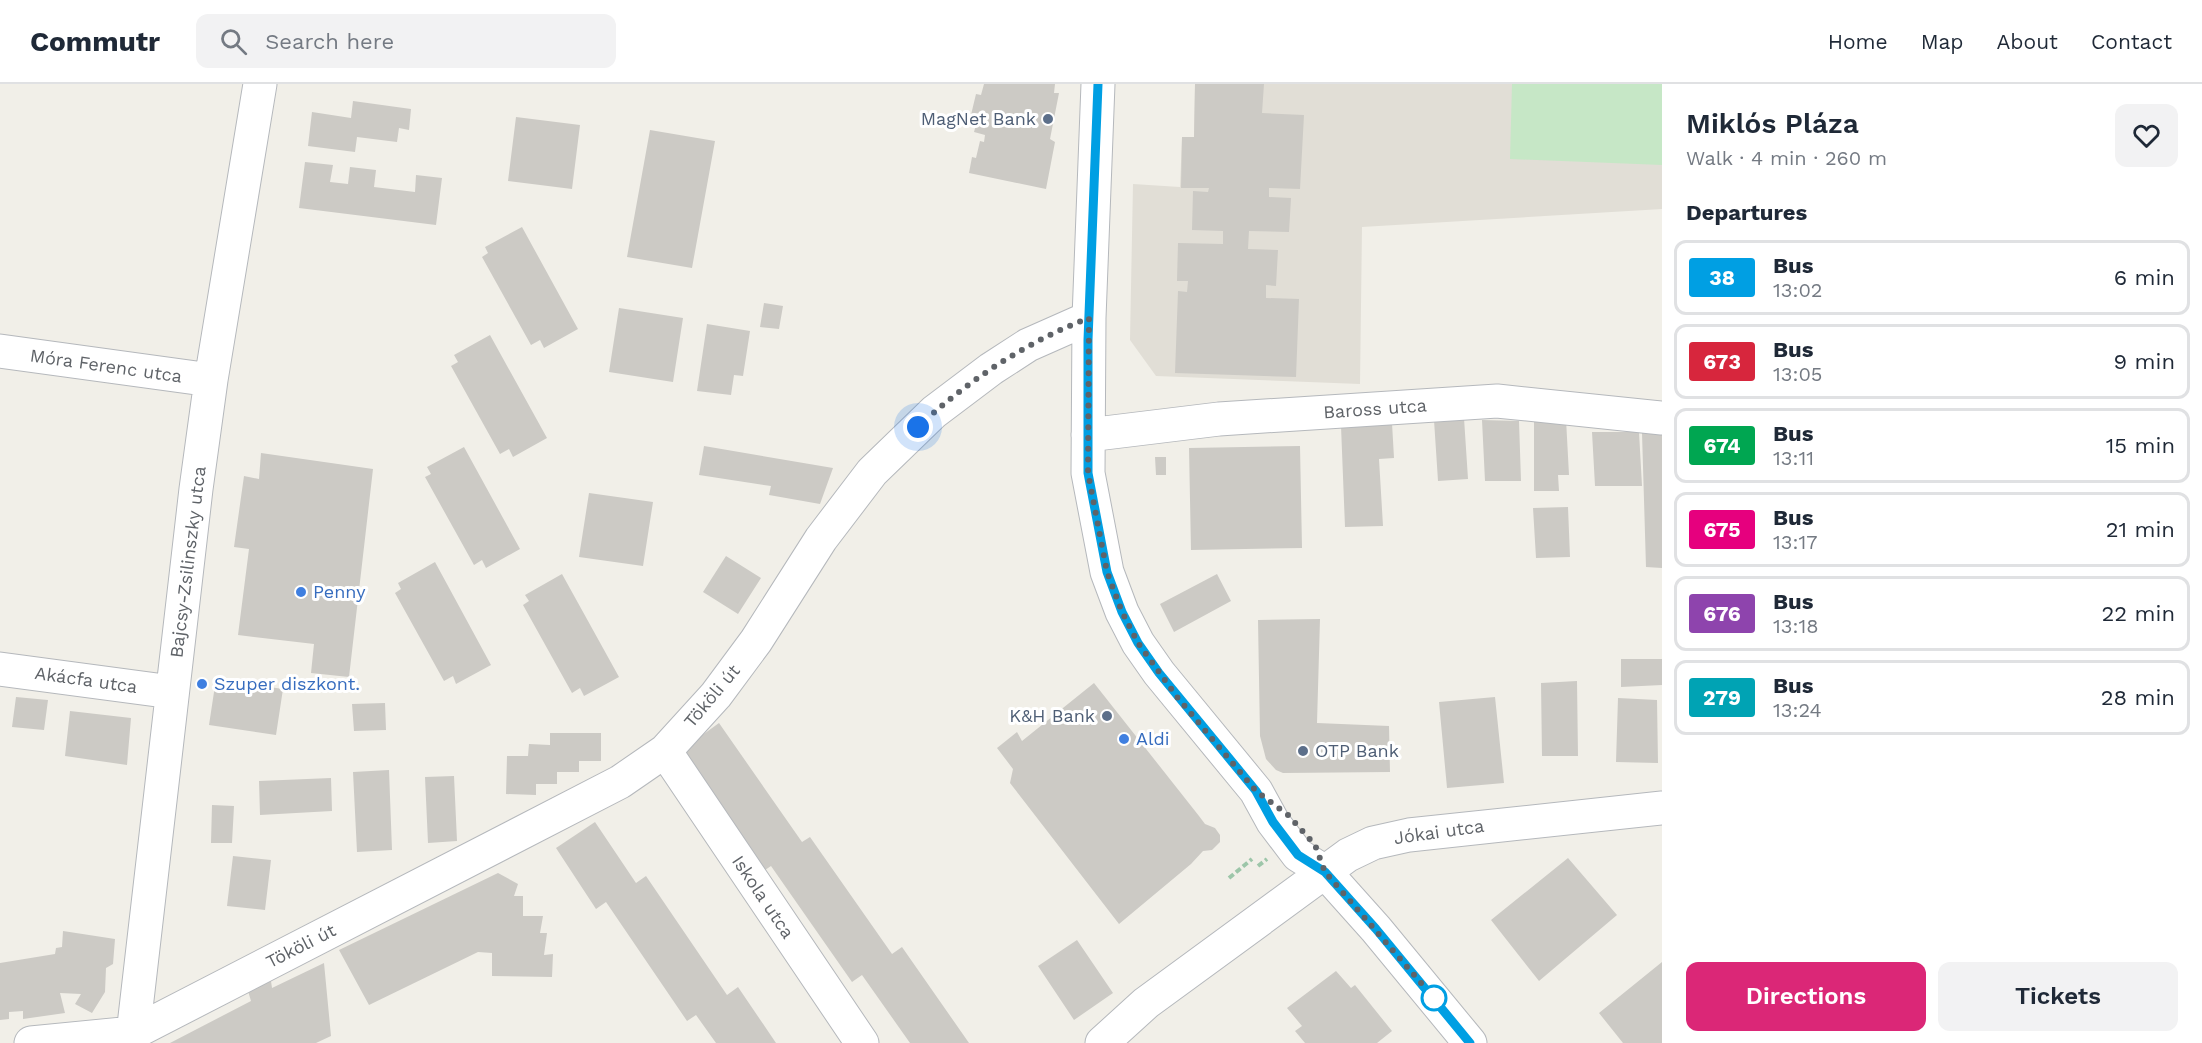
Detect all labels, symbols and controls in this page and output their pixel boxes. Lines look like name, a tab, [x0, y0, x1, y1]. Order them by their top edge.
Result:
search box	[196, 14, 616, 68]
text: Commutr	[30, 25, 160, 58]
icon: search	[217, 25, 250, 58]
text: Search here	[265, 29, 394, 54]
text: Home	[1828, 29, 1888, 54]
text: Map	[1921, 29, 1964, 54]
text: About	[1997, 29, 2058, 54]
text: Contact	[2091, 29, 2172, 54]
button: heart	[2115, 104, 2178, 167]
text: Miklós Pláza	[1686, 107, 1859, 140]
place label: MagNet Bank	[921, 108, 1036, 129]
marker: MagNet Bank	[1041, 112, 1055, 126]
text: Walk · 4 min · 260 m	[1686, 146, 1887, 170]
text: Departures	[1686, 200, 1807, 225]
text: Bus	[1773, 253, 1813, 278]
text: 38	[1709, 265, 1735, 290]
text: 6 min	[2114, 265, 2175, 290]
text: 13:02	[1773, 278, 1822, 302]
text: Bus	[1773, 337, 1813, 362]
street label: Móra Ferenc utca	[29, 344, 183, 387]
text: 673	[1703, 349, 1741, 374]
text: 9 min	[2113, 349, 2175, 374]
text: 13:05	[1773, 362, 1822, 386]
street label: Baross utca	[1322, 394, 1427, 423]
your location	[903, 412, 933, 442]
text: Bus	[1773, 421, 1813, 446]
text: 674	[1703, 433, 1741, 458]
text: 15 min	[2106, 433, 2175, 458]
text: 13:11	[1773, 446, 1814, 470]
street label: Bajcsy-Zsilinszky utca	[165, 465, 210, 659]
text: Bus	[1773, 505, 1813, 530]
text: 675	[1703, 517, 1741, 542]
text: 21 min	[2106, 517, 2175, 542]
text: 13:17	[1773, 530, 1817, 554]
place label: Penny	[313, 581, 366, 602]
marker: Penny	[294, 585, 308, 599]
text: Bus	[1773, 589, 1813, 614]
text: 676	[1703, 601, 1741, 626]
text: 22 min	[2101, 601, 2175, 626]
text: 13:18	[1773, 614, 1819, 638]
street label: Tököli út	[679, 660, 744, 731]
street label: Akácfa utca	[33, 662, 139, 697]
place label: Szuper diszkont.	[214, 673, 360, 694]
text: Bus	[1773, 673, 1813, 698]
marker: Szuper diszkont.	[195, 677, 209, 691]
text: 279	[1703, 685, 1741, 710]
text: 28 min	[2101, 685, 2175, 710]
text: 13:24	[1773, 698, 1822, 722]
place label: K&H Bank	[1009, 705, 1095, 726]
marker: K&H Bank	[1100, 709, 1114, 723]
place label: Aldi	[1136, 728, 1169, 749]
marker: Aldi	[1117, 732, 1131, 746]
place label: OTP Bank	[1315, 740, 1399, 761]
marker: OTP Bank	[1296, 744, 1310, 758]
street label: Jókai utca	[1392, 815, 1485, 848]
street label: Iskola utca	[728, 851, 799, 942]
street label: Tököli út	[262, 919, 340, 972]
button: Directions	[1686, 962, 1926, 1031]
button: Tickets	[1938, 962, 2178, 1031]
unlabelled marker	[1421, 985, 1447, 1011]

